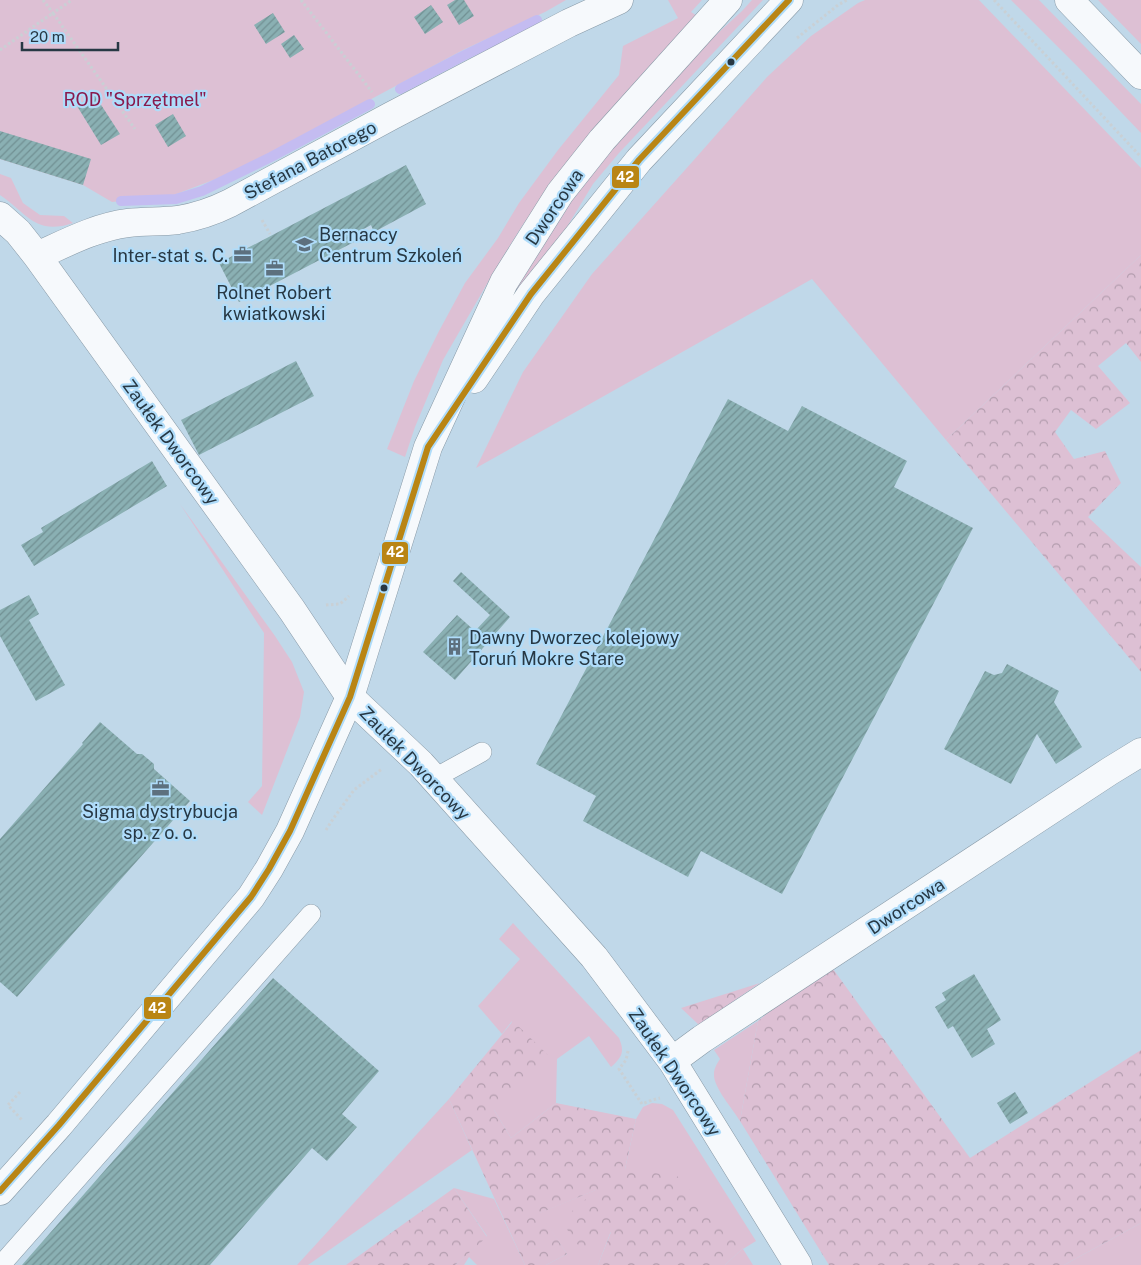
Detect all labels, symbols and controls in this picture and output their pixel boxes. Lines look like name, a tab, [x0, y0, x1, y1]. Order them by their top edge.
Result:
scale bar	[22, 20, 119, 52]
text: 20 m	[30, 28, 65, 45]
unlabelled marker	[726, 57, 736, 67]
park label: ROD "Sprzętmel"	[63, 89, 207, 110]
street label: Stefana Batorego	[240, 116, 380, 204]
street label: Dworcowa	[521, 165, 587, 249]
line badge: 42	[611, 165, 640, 189]
text: 42	[616, 169, 634, 185]
place label: Bernaccy Centrum Szkoleń	[319, 224, 462, 266]
school or university icon: Bernaccy Centrum Szkoleń	[295, 234, 315, 254]
place label: Inter-stat s. C.	[112, 245, 228, 266]
office icon: Inter-stat s. C.	[232, 245, 252, 265]
office icon: Rolnet Robert kwiatkowski	[264, 259, 284, 279]
place label: Rolnet Robert kwiatkowski	[216, 282, 332, 324]
street label: Zaułek Dworcowy	[119, 375, 224, 509]
line badge: 42	[381, 541, 409, 565]
text: 42	[386, 544, 404, 560]
unlabelled marker	[379, 583, 389, 593]
place label: Dawny Dworzec kolejowy Toruń Mokre Stare	[469, 627, 680, 669]
building icon: Dawny Dworzec kolejowy Toruń Mokre Stare	[445, 637, 465, 657]
street label: Zaułek Dworcowy	[355, 702, 475, 824]
office icon: Sigma dystrybucja sp. z o. o.	[150, 778, 170, 798]
place label: Sigma dystrybucja sp. z o. o.	[82, 801, 238, 843]
street label: Dworcowa	[864, 874, 948, 938]
line badge: 42	[143, 996, 172, 1020]
text: 42	[148, 1000, 166, 1016]
street label: Zaułek Dworcowy	[624, 1004, 726, 1140]

